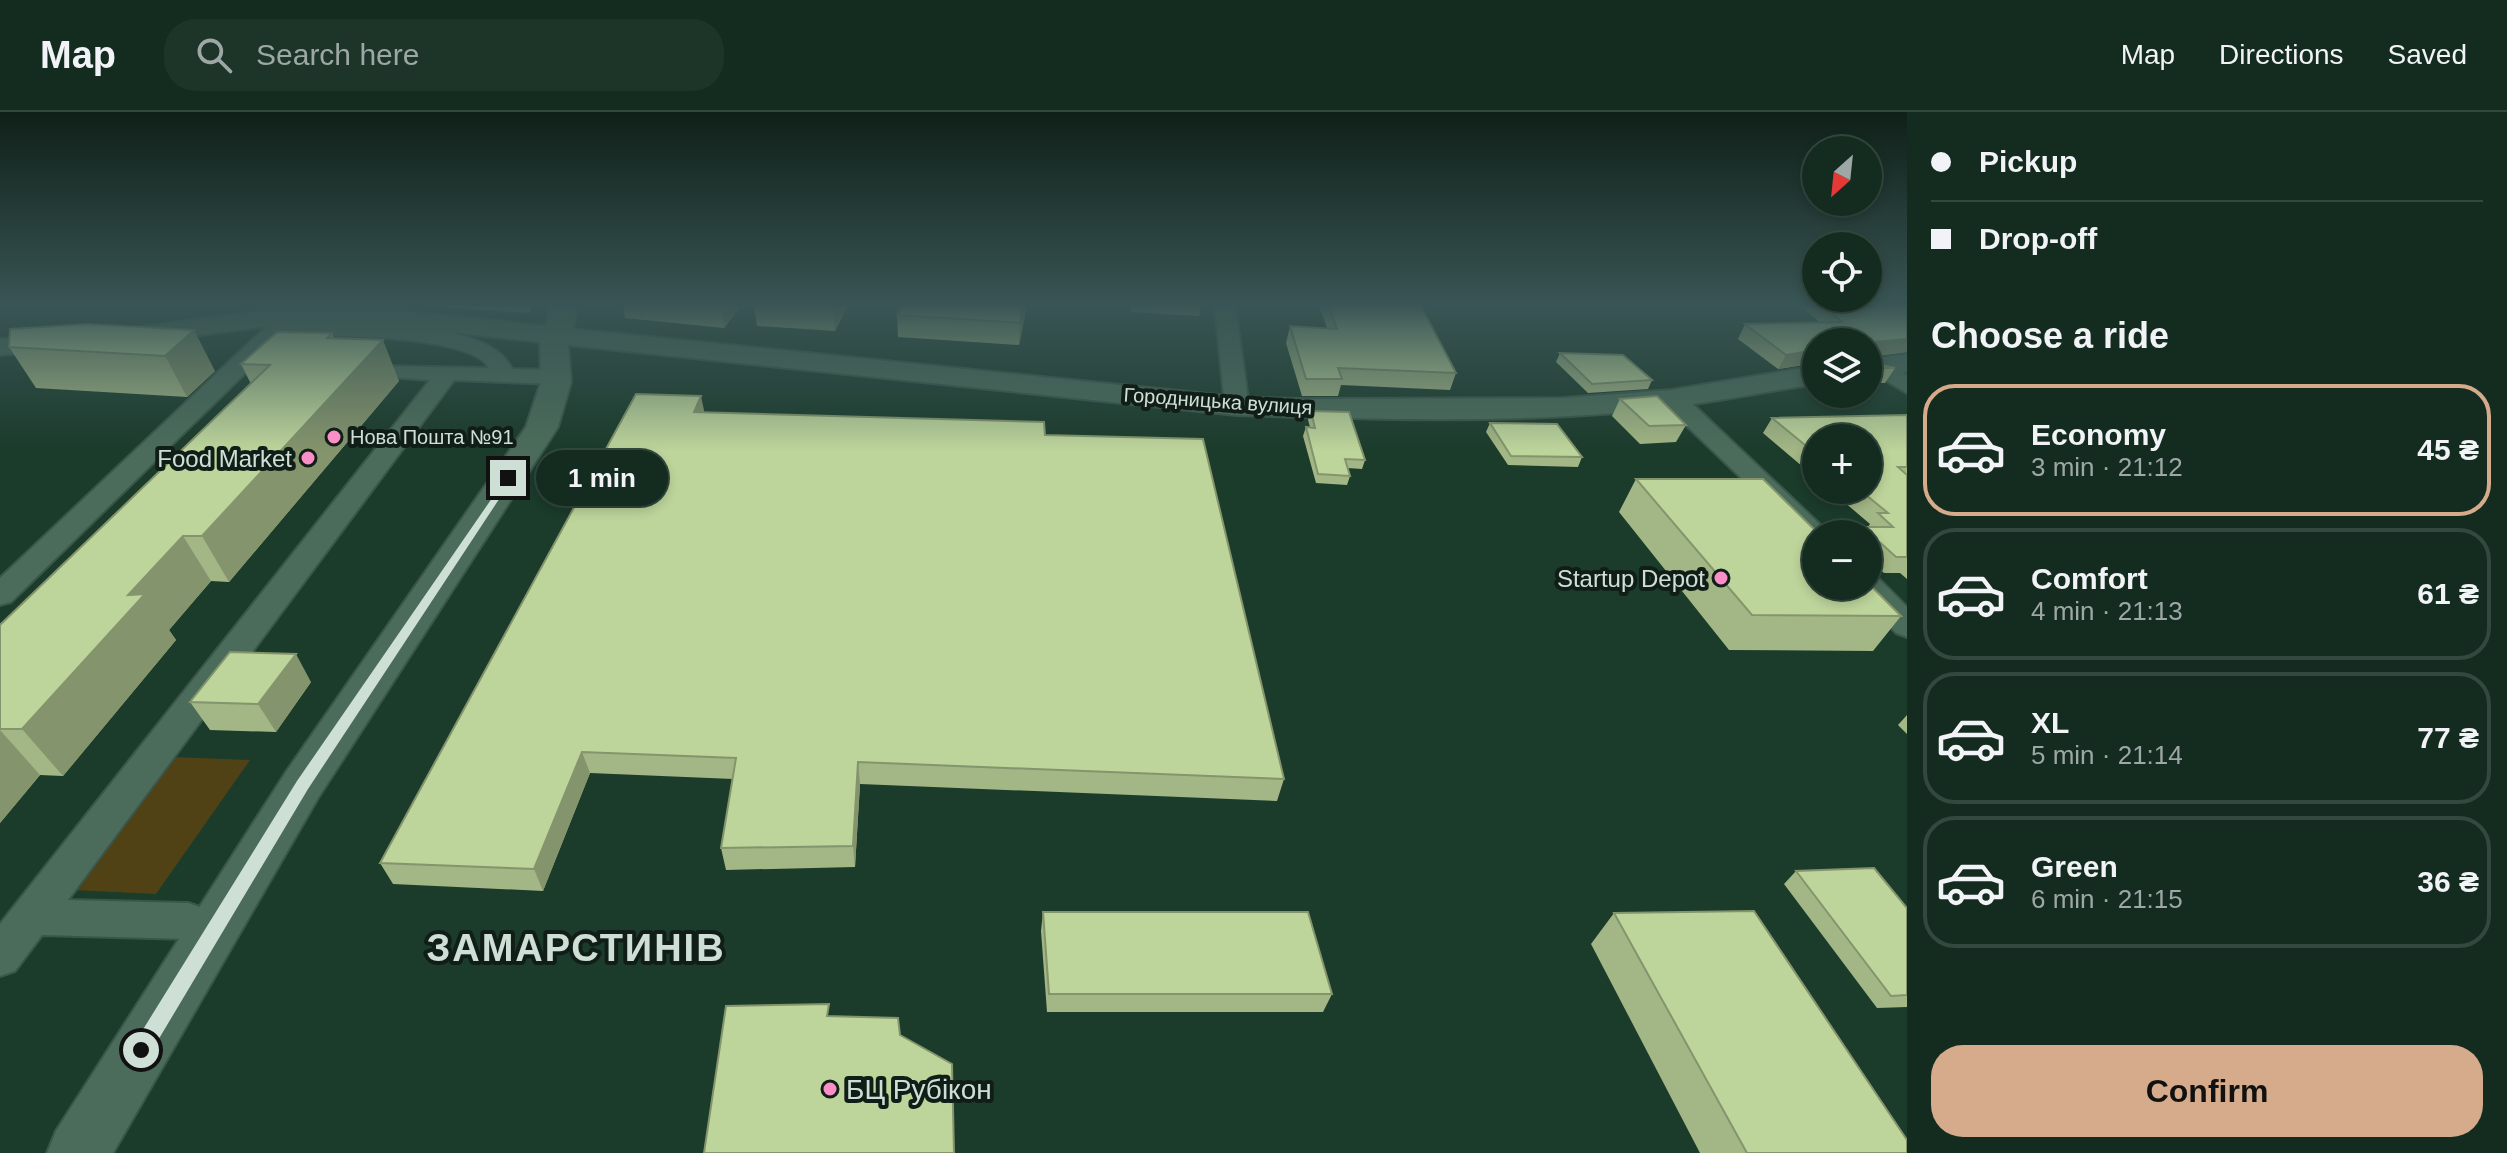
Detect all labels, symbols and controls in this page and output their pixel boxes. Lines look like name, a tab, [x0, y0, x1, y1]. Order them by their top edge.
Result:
search box	[164, 19, 724, 91]
icon: search	[192, 33, 236, 77]
text: Map	[40, 34, 116, 76]
text: Search here	[256, 38, 419, 71]
text: Map	[2121, 39, 2175, 70]
text: Directions	[2219, 39, 2344, 70]
text: Saved	[2388, 39, 2467, 70]
north arrow	[1802, 136, 1882, 216]
map controls	[1802, 136, 1882, 600]
text: Pickup	[1979, 145, 2077, 178]
text: Drop-off	[1979, 222, 2097, 255]
button: locate	[1802, 232, 1882, 312]
text: Choose a ride	[1931, 315, 2169, 356]
button: layers	[1802, 328, 1882, 408]
street label: Городницька вулиця	[1123, 383, 1313, 419]
icon: car	[1935, 414, 2007, 486]
text: Economy	[2031, 418, 2166, 451]
button: +	[1802, 424, 1882, 504]
place label: Нова Пошта №91	[350, 426, 514, 448]
marker: Нова Пошта №91	[325, 428, 343, 446]
text: 45 ₴	[2417, 433, 2479, 466]
place label: Food Market	[157, 445, 292, 472]
marker: Food Market	[299, 449, 317, 467]
callout: 1 min	[536, 450, 668, 506]
text: 3 min · 21:12	[2031, 452, 2183, 482]
route end	[490, 460, 526, 496]
text: 1 min	[568, 463, 636, 493]
button: −	[1802, 520, 1882, 600]
icon: car	[1935, 558, 2007, 630]
text: Comfort	[2031, 562, 2148, 595]
place label: Startup Depot	[1557, 565, 1705, 592]
marker: Startup Depot	[1712, 569, 1730, 587]
text: 61 ₴	[2417, 577, 2479, 610]
text: 4 min · 21:13	[2031, 596, 2183, 626]
icon: car	[1935, 702, 2007, 774]
text: XL	[2031, 706, 2069, 739]
text: 77 ₴	[2417, 721, 2479, 754]
text: 5 min · 21:14	[2031, 740, 2183, 770]
icon: car	[1935, 846, 2007, 918]
text: Green	[2031, 850, 2118, 883]
text: 36 ₴	[2417, 865, 2479, 898]
text: 6 min · 21:15	[2031, 884, 2183, 914]
district label: ЗАМАРСТИНІВ	[426, 927, 726, 969]
route start	[123, 1032, 159, 1068]
button: Confirm	[1931, 1045, 2483, 1137]
place label: БЦ Рубікон	[846, 1074, 992, 1105]
marker: БЦ Рубікон	[821, 1080, 839, 1098]

